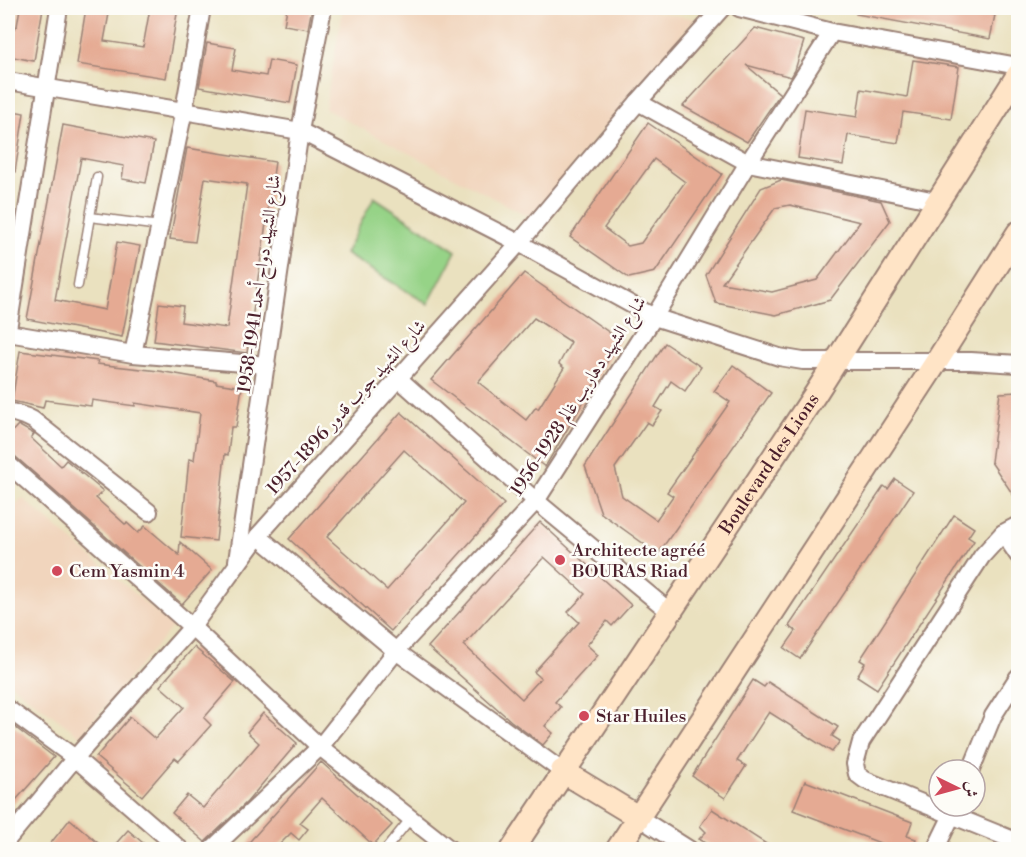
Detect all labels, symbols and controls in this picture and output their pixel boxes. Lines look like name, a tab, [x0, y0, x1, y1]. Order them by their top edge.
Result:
street label: شارع الشهيد دواح أحمد 1941-1958	[231, 173, 290, 395]
street label: شارع الشهيد دهاريب غالم 1928-1956	[505, 292, 655, 503]
street label: شارع الشهيد جوب قدور 1896-1957	[262, 315, 433, 502]
street label: Boulevard des Lions	[714, 389, 825, 540]
place label: Architecte agréé BOURAS Riad	[571, 539, 705, 583]
marker: Architecte agréé BOURAS Riad	[553, 553, 567, 567]
place label: Cem Yasmin 4	[69, 560, 185, 583]
marker: Cem Yasmin 4	[50, 564, 64, 578]
place label: Star Huiles	[596, 705, 687, 728]
marker: Star Huiles	[577, 709, 591, 723]
north arrow	[927, 758, 987, 818]
text: ش	[960, 780, 982, 798]

